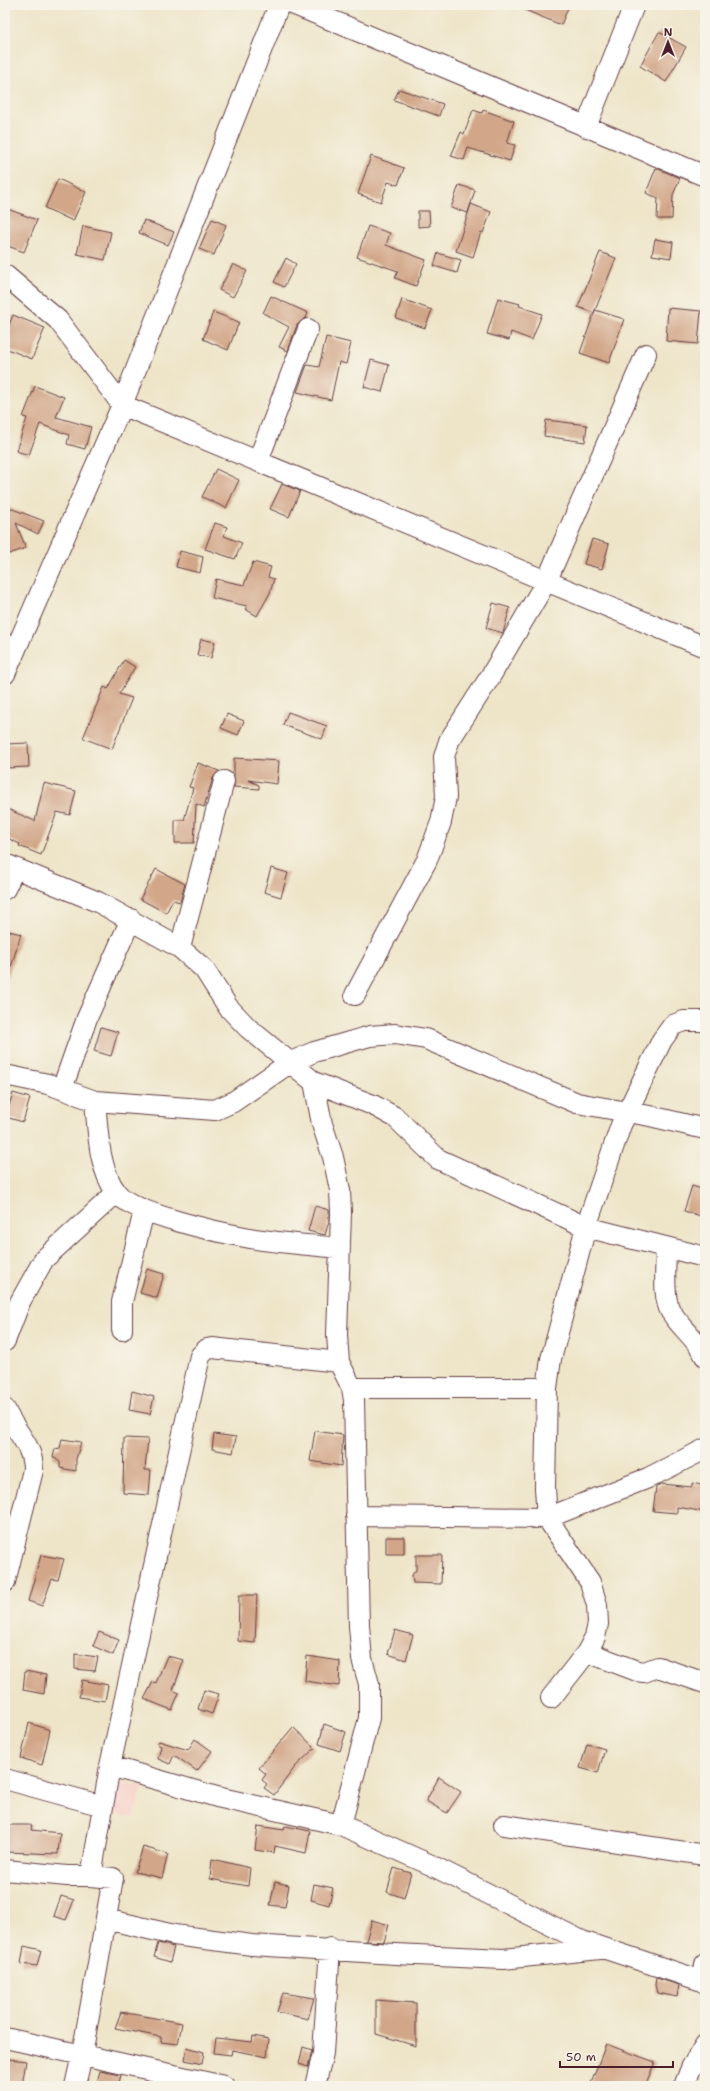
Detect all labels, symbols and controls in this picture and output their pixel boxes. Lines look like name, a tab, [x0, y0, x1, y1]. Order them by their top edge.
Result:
north arrow	[648, 22, 688, 62]
text: N	[664, 25, 673, 40]
scale bar	[560, 2043, 673, 2069]
text: 50 m	[566, 2049, 596, 2065]

